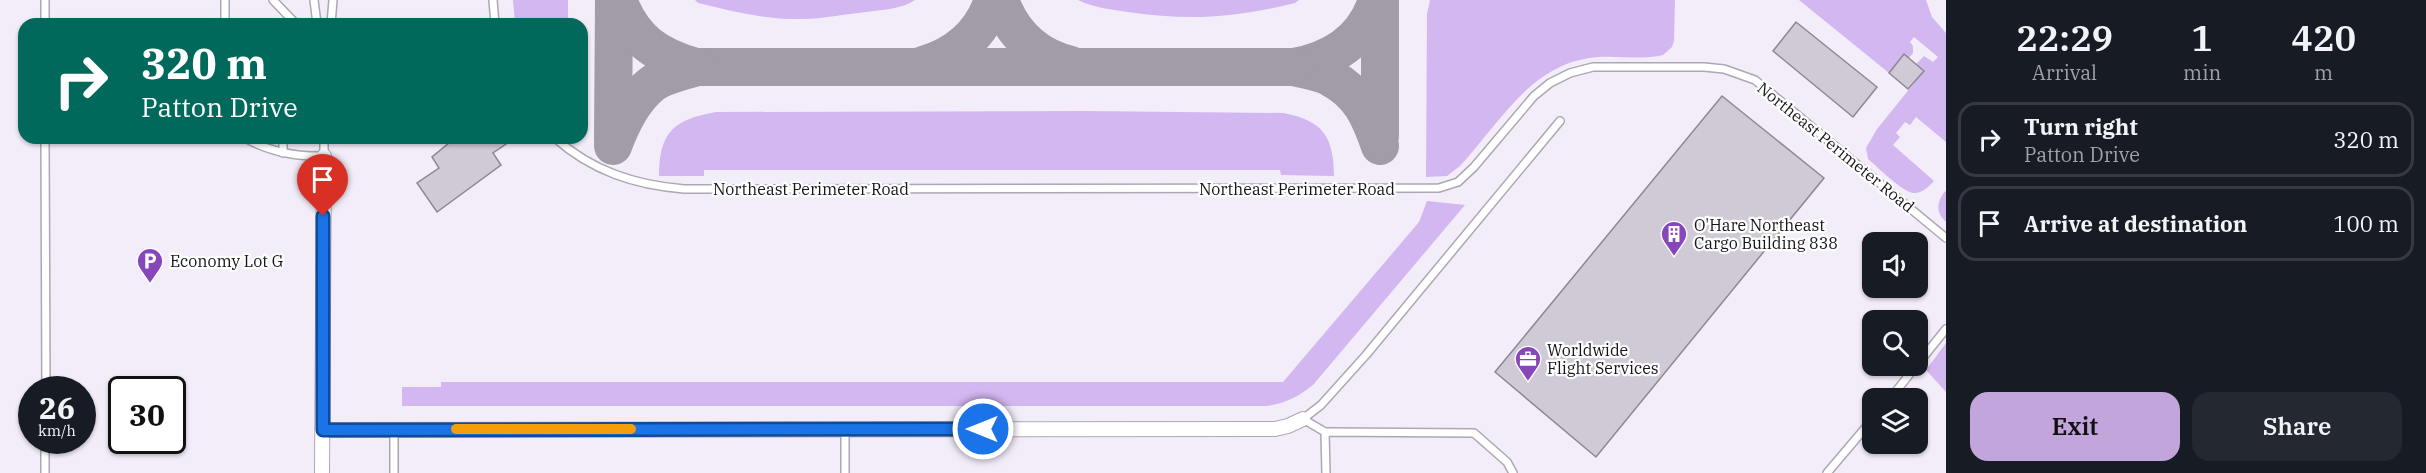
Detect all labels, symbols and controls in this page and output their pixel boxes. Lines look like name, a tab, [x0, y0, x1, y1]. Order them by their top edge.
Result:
text: 22:29	[2016, 14, 2113, 61]
text: 1	[2191, 14, 2213, 61]
text: 420	[2291, 14, 2356, 61]
text: 320 m	[141, 36, 267, 91]
icon: right	[42, 42, 120, 120]
text: Arrival	[2032, 59, 2097, 86]
text: min	[2183, 59, 2221, 86]
text: m	[2314, 59, 2333, 86]
street label: Northeast Perimeter Road	[1753, 77, 1919, 217]
text: Patton Drive	[141, 89, 298, 124]
text: Turn right	[2024, 112, 2138, 141]
icon: right	[1973, 123, 2006, 156]
text: 320 m	[2333, 125, 2399, 154]
text: Patton Drive	[2024, 141, 2140, 168]
pin	[297, 154, 348, 216]
icon: arrive	[306, 163, 339, 196]
street label: Northeast Perimeter Road	[713, 179, 909, 199]
street label: Northeast Perimeter Road	[1199, 179, 1395, 199]
icon: arrive	[1973, 207, 2006, 240]
text: Arrive at destination	[2024, 209, 2247, 238]
text: 100 m	[2333, 209, 2399, 238]
place label: O'Hare Northeast Cargo Building 838	[1694, 215, 1838, 253]
building icon: O'Hare Northeast Cargo Building 838	[1659, 219, 1689, 257]
map controls	[1862, 232, 1928, 454]
button: sound	[1862, 232, 1928, 298]
parking icon: Economy Lot G	[135, 246, 165, 284]
place label: Economy Lot G	[170, 251, 283, 271]
button: search	[1862, 310, 1928, 376]
place label: Worldwide Flight Services	[1547, 340, 1659, 378]
office icon: Worldwide Flight Services	[1513, 344, 1543, 382]
speed limit sign: 30	[108, 376, 186, 454]
text: 26	[39, 388, 75, 427]
button: layers	[1862, 388, 1928, 454]
button: Exit	[1970, 392, 2180, 461]
button: Share	[2192, 392, 2402, 461]
position arrow	[951, 397, 1015, 461]
text: km/h	[38, 421, 76, 440]

